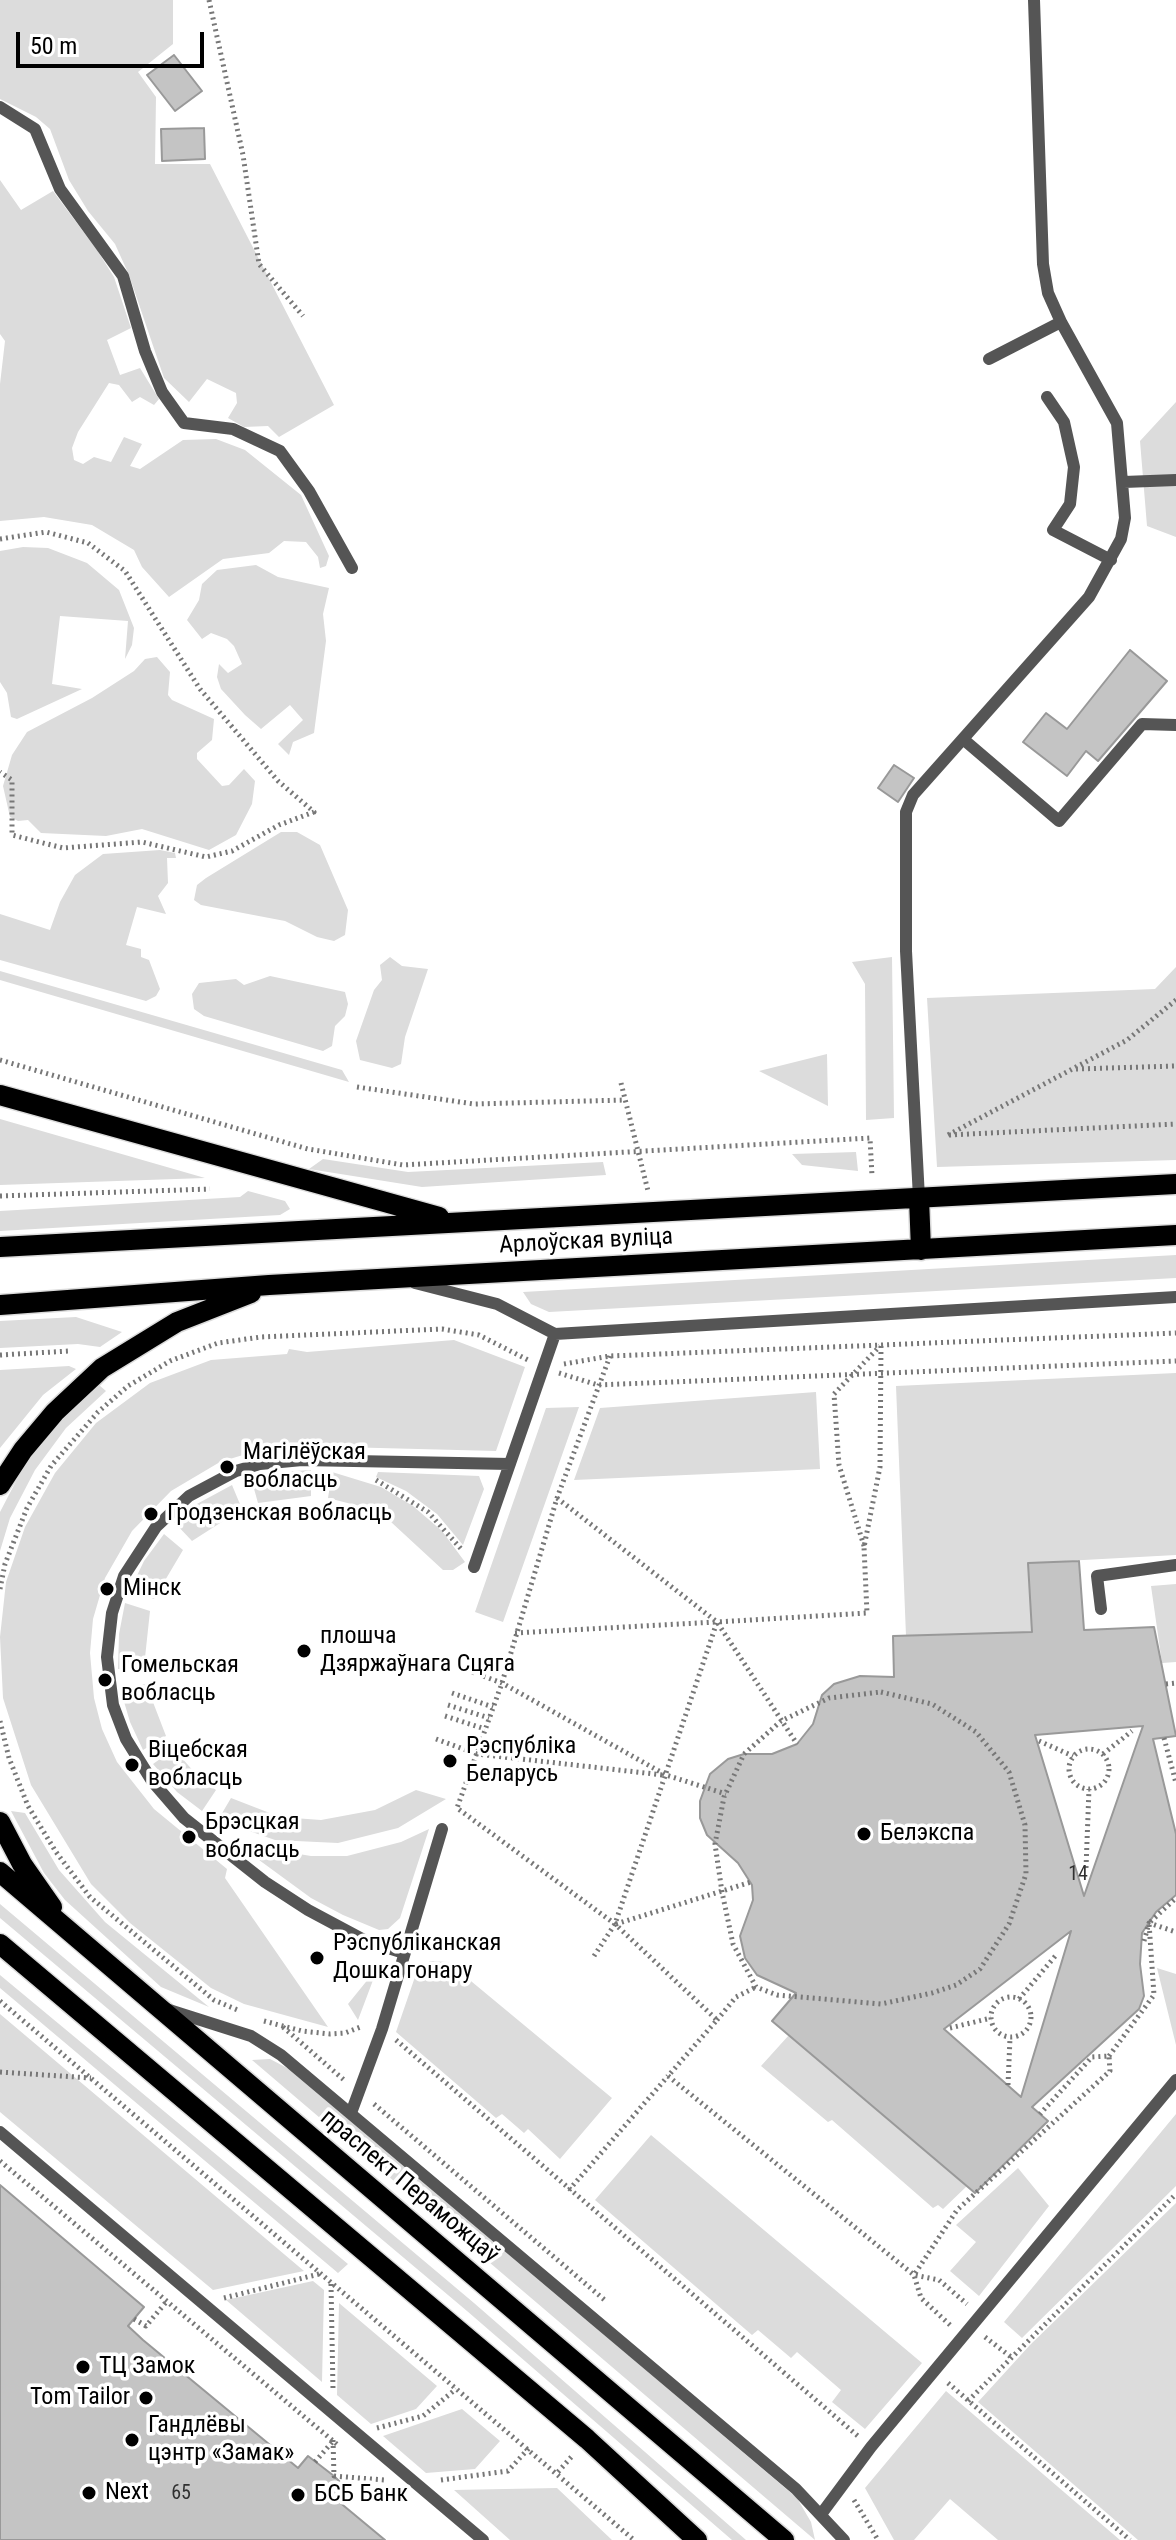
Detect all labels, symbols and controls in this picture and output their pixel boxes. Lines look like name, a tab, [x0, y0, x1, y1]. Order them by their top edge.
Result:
scale bar	[20, 16, 208, 66]
text: 50 m	[30, 32, 77, 60]
street label: Арлоўская вуліца	[498, 1223, 674, 1261]
place label: Магілёўская вобласць	[243, 1439, 366, 1495]
marker: Магілёўская вобласць	[218, 1458, 236, 1476]
place label: Гродзенская вобласць	[167, 1500, 392, 1528]
marker: Гродзенская вобласць	[142, 1505, 160, 1523]
place label: Мінск	[123, 1575, 181, 1603]
marker: Мінск	[98, 1580, 116, 1598]
place label: плошча Дзяржаўнага Сцяга	[320, 1623, 515, 1679]
marker: плошча Дзяржаўнага Сцяга	[295, 1642, 313, 1660]
place label: Гомельская вобласць	[121, 1652, 239, 1708]
marker: Гомельская вобласць	[96, 1671, 114, 1689]
place label: Рэспубліка Беларусь	[466, 1733, 576, 1789]
place label: Віцебская вобласць	[148, 1737, 248, 1793]
marker: Рэспубліка Беларусь	[441, 1752, 459, 1770]
marker: Віцебская вобласць	[123, 1756, 141, 1774]
place label: Брэсцкая вобласць	[205, 1809, 300, 1865]
place label: Белэкспа	[880, 1820, 974, 1848]
marker: Белэкспа	[855, 1825, 873, 1843]
marker: Брэсцкая вобласць	[180, 1828, 198, 1846]
house number: 14	[1068, 1863, 1088, 1887]
place label: Рэспубліканская Дошка гонару	[333, 1930, 501, 1986]
marker: Рэспубліканская Дошка гонару	[308, 1949, 326, 1967]
street label: праспект Пераможцаў	[314, 2104, 504, 2270]
place label: ТЦ Замок	[99, 2353, 195, 2381]
marker: ТЦ Замок	[74, 2358, 92, 2376]
place label: Tom Tailor	[30, 2384, 130, 2412]
marker: Tom Tailor	[137, 2389, 155, 2407]
place label: Гандлёвы цэнтр «Замак»	[148, 2412, 294, 2468]
marker: Гандлёвы цэнтр «Замак»	[123, 2431, 141, 2449]
place label: Next	[105, 2479, 149, 2507]
place label: БСБ Банк	[314, 2481, 408, 2509]
house number: 65	[171, 2482, 191, 2506]
marker: Next	[80, 2484, 98, 2502]
marker: БСБ Банк	[289, 2486, 307, 2504]

